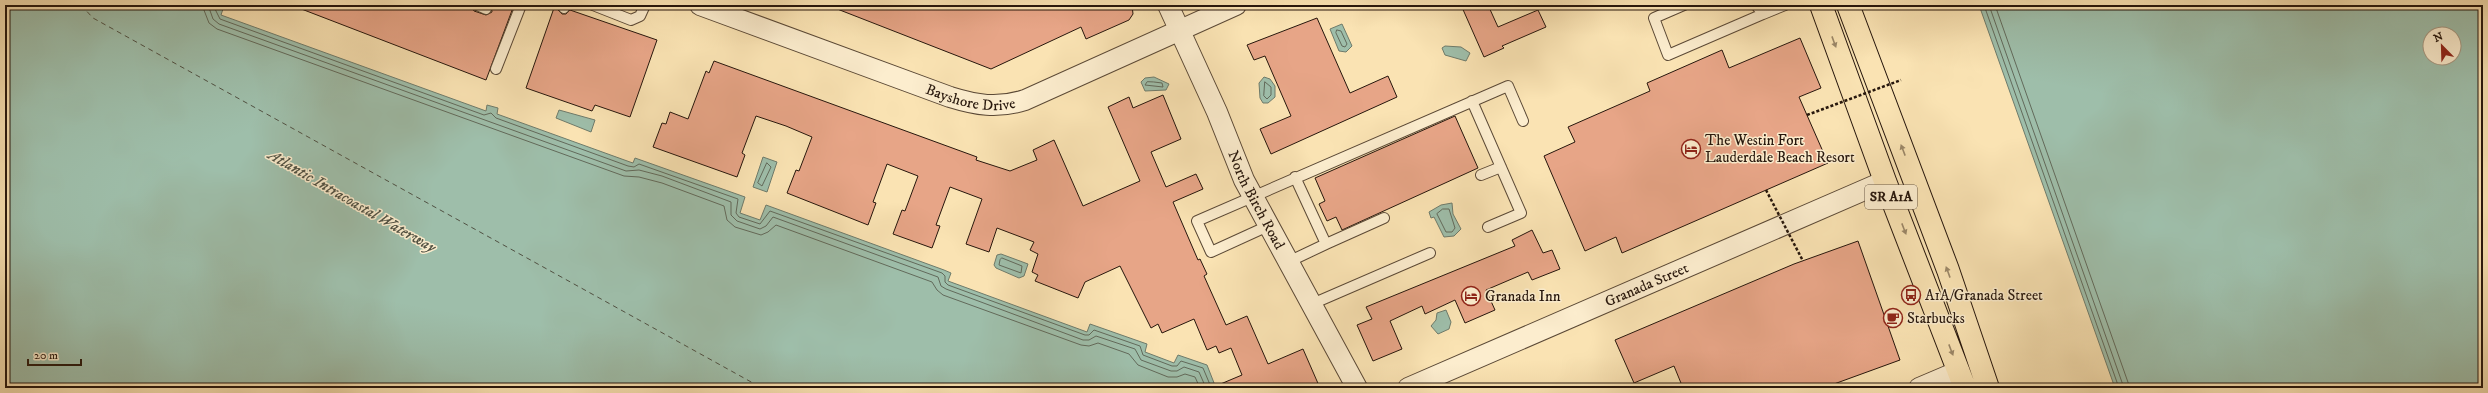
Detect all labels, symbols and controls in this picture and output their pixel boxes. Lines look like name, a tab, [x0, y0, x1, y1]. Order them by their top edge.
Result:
north arrow	[2422, 26, 2462, 66]
text: N	[2432, 30, 2445, 46]
one-way arrow	[1832, 36, 1838, 48]
street label: Bayshore Drive	[923, 79, 1017, 115]
place label: The Westin Fort Lauderdale Beach Resort	[1705, 131, 1855, 167]
hotel icon: The Westin Fort Lauderdale Beach Resort	[1680, 138, 1702, 160]
one-way arrow	[1899, 143, 1905, 155]
water label: Atlantic Intracoastal Waterway	[263, 144, 441, 258]
street label: North Birch Road	[1224, 148, 1289, 253]
road number: SR A1A	[1865, 185, 1917, 209]
one-way arrow	[1901, 224, 1907, 236]
street label: Granada Street	[1602, 258, 1691, 311]
one-way arrow	[1945, 265, 1951, 277]
bus stop icon: A1A/Granada Street	[1900, 284, 1922, 306]
hotel icon: Granada Inn	[1460, 285, 1482, 307]
place label: A1A/Granada Street	[1925, 286, 2043, 305]
place label: Granada Inn	[1485, 287, 1561, 306]
cafe icon: Starbucks	[1882, 307, 1904, 329]
place label: Starbucks	[1907, 309, 1965, 328]
scale bar	[28, 341, 81, 367]
one-way arrow	[1949, 345, 1955, 357]
text: 20 m	[34, 348, 58, 363]

